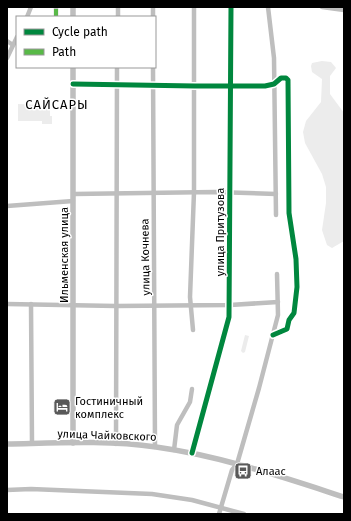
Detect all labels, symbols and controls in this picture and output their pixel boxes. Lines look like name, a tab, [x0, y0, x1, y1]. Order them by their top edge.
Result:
legend	[16, 16, 156, 68]
text: Cycle path	[52, 25, 108, 39]
text: Path	[52, 45, 76, 59]
district label: САЙСАРЫ	[25, 97, 89, 112]
street label: улица Притузова	[214, 188, 227, 276]
street label: Ильменская улица	[58, 207, 71, 303]
street label: улица Кочнева	[138, 218, 153, 296]
place label: Гостиничный комплекс	[75, 395, 143, 421]
hotel icon: Гостиничный комплекс	[52, 397, 72, 417]
street label: улица Чайковского	[57, 427, 157, 444]
bus stop icon: Алаас	[233, 461, 253, 481]
place label: Алаас	[256, 465, 286, 478]

